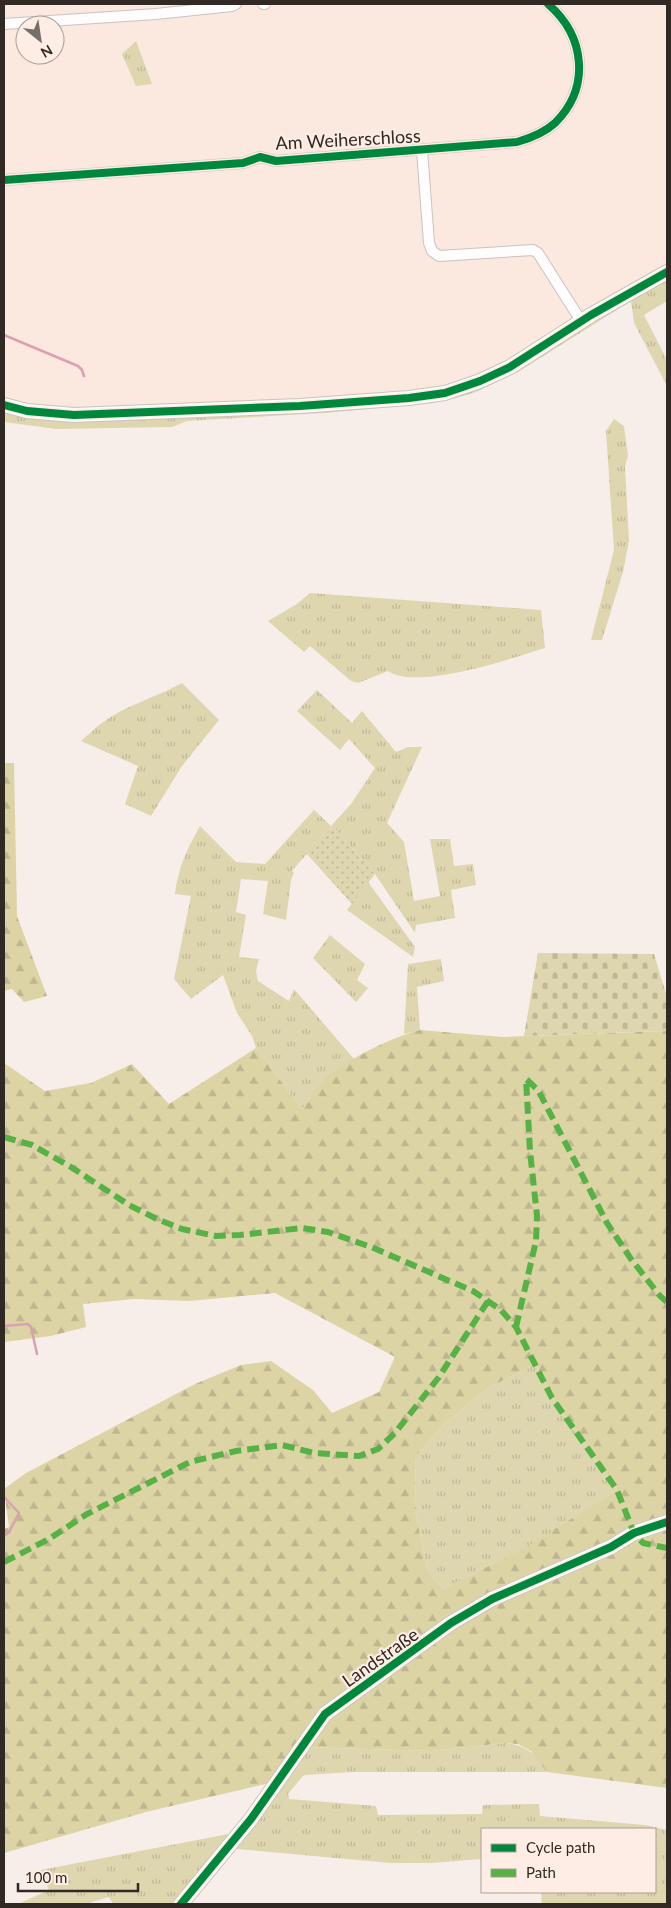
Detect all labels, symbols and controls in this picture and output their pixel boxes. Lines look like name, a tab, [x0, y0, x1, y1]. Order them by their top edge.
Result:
north arrow	[15, 15, 65, 65]
text: N	[38, 42, 56, 62]
street label: Am Weiherschloss	[275, 124, 421, 154]
street label: Landstraße	[338, 1623, 422, 1691]
legend	[481, 1828, 656, 1893]
text: Cycle path	[526, 1838, 595, 1856]
scale bar	[18, 1860, 138, 1892]
text: Path	[526, 1863, 556, 1881]
text: 100 m	[25, 1868, 67, 1886]

